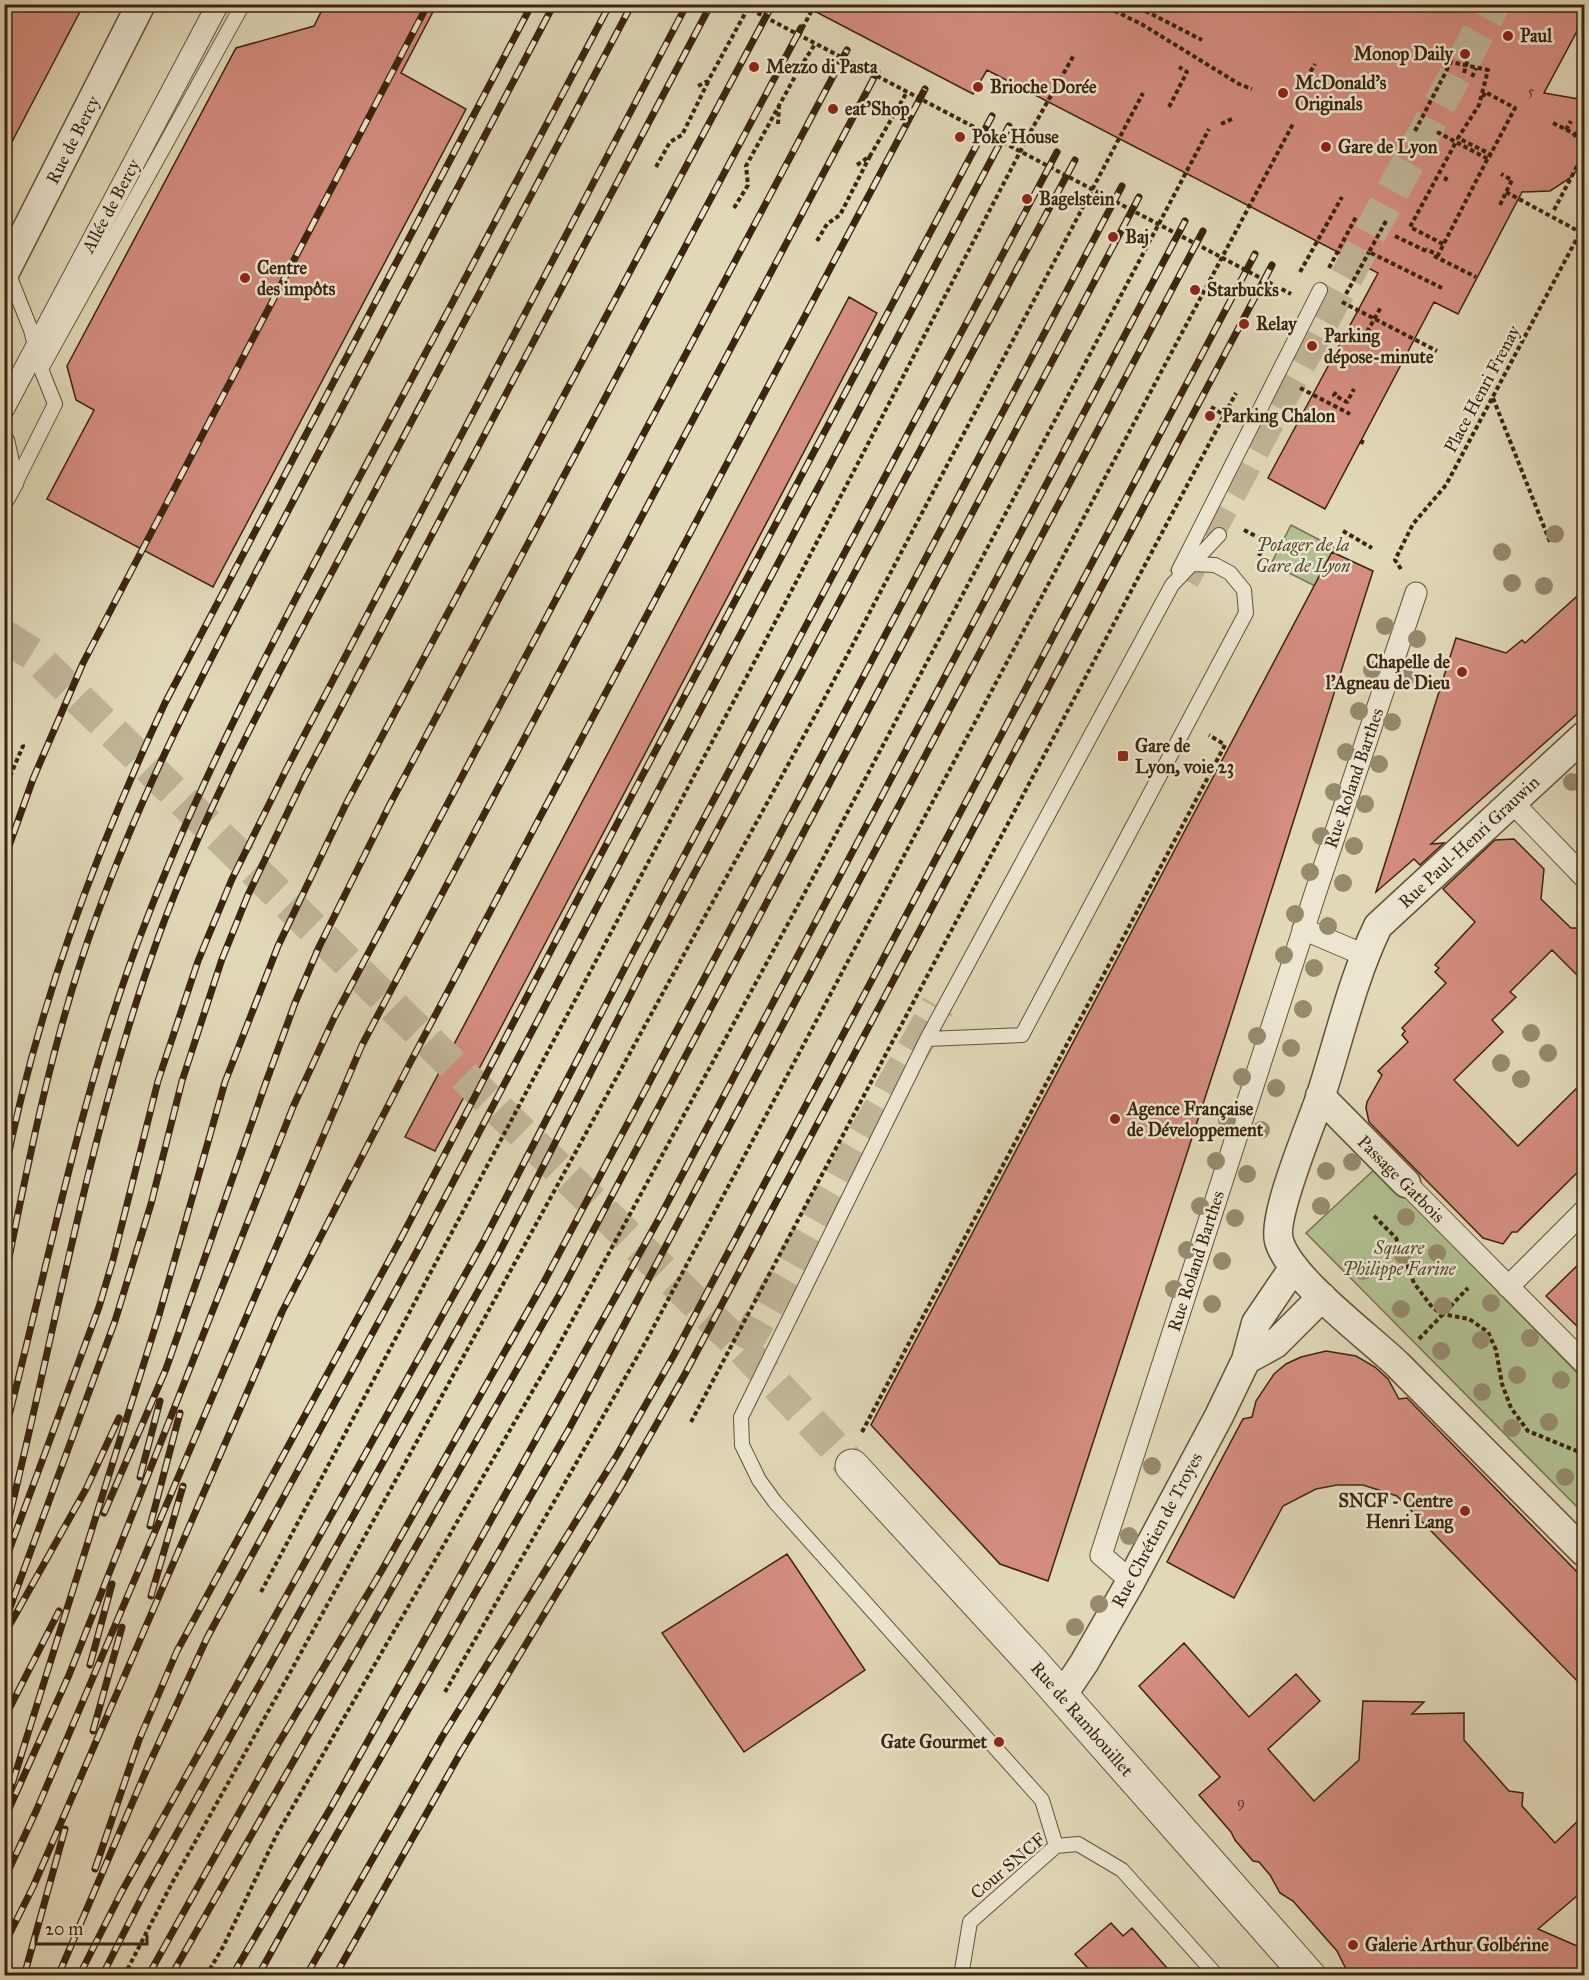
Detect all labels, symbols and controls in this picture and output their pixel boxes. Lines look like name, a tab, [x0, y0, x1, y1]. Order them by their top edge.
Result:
place label: Paul	[1520, 25, 1553, 47]
marker: Paul	[1501, 29, 1515, 43]
place label: Monop Daily	[1354, 43, 1455, 66]
marker: Monop Daily	[1458, 47, 1472, 61]
place label: Mezzo di Pasta	[766, 56, 878, 78]
marker: Mezzo di Pasta	[747, 60, 761, 74]
place label: McDonald's Originals	[1295, 72, 1387, 116]
place label: Brioche Dorée	[990, 76, 1097, 98]
marker: Brioche Dorée	[971, 80, 985, 94]
house number: 5	[1528, 82, 1535, 100]
marker: McDonald's Originals	[1276, 86, 1290, 100]
street label: Rue de Bercy	[41, 92, 105, 188]
place label: eat'Shop	[845, 98, 909, 121]
marker: eat'Shop	[826, 102, 840, 116]
place label: Poke House	[972, 126, 1059, 148]
marker: Poke House	[953, 130, 967, 144]
place label: Gare de Lyon	[1338, 136, 1438, 159]
marker: Gare de Lyon	[1319, 140, 1333, 154]
street label: Allée de Bercy	[77, 155, 145, 258]
place label: Bagelstein	[1039, 188, 1115, 211]
marker: Bagelstein	[1020, 192, 1034, 206]
place label: Baj	[1125, 226, 1149, 249]
marker: Baj	[1106, 230, 1120, 244]
place label: Centre des impôts	[257, 257, 336, 301]
marker: Centre des impôts	[238, 271, 252, 285]
place label: Starbucks	[1207, 279, 1279, 301]
marker: Starbucks	[1188, 283, 1202, 297]
place label: Relay	[1256, 313, 1298, 336]
marker: Relay	[1237, 317, 1251, 331]
street label: Place Henri Frenay	[1439, 321, 1525, 456]
place label: Parking dépose-minute	[1324, 325, 1434, 369]
marker: Parking dépose-minute	[1305, 339, 1319, 353]
place label: Parking Chalon	[1222, 405, 1335, 428]
marker: Parking Chalon	[1203, 409, 1217, 423]
park label: Potager de la Gare de Lyon	[1255, 534, 1351, 577]
place label: Chapelle de l'Agneau de Dieu	[1325, 651, 1450, 695]
marker: Chapelle de l'Agneau de Dieu	[1455, 665, 1469, 679]
street label: Rue Roland Barthes	[1320, 705, 1388, 851]
place label: Gare de Lyon, voie 23	[1135, 735, 1234, 779]
marker: Gare de Lyon, voie 23	[1116, 749, 1130, 763]
street label: Rue Paul-Henri Grauwin	[1394, 771, 1544, 913]
place label: Agence Française de Développement	[1126, 1098, 1264, 1142]
marker: Agence Française de Développement	[1108, 1112, 1122, 1126]
street label: Passage Gatbois	[1352, 1131, 1449, 1228]
street label: Rue Roland Barthes	[1163, 1188, 1229, 1334]
park label: Square Philippe Farine	[1342, 1237, 1457, 1281]
street label: Rue Chrétien de Troyes	[1107, 1449, 1207, 1611]
place label: SNCF - Centre Henri Lang	[1338, 1490, 1454, 1534]
marker: SNCF - Centre Henri Lang	[1458, 1504, 1472, 1518]
street label: Rue de Rambouillet	[1026, 1657, 1138, 1781]
place label: Gate Gourmet	[881, 1731, 988, 1753]
marker: Gate Gourmet	[992, 1735, 1006, 1749]
house number: 9	[1237, 1793, 1245, 1811]
street label: Cour SNCF	[966, 1828, 1050, 1904]
scale bar	[36, 1908, 147, 1946]
text: 20 m	[45, 1918, 83, 1940]
place label: Galerie Arthur Golbérine	[1365, 1934, 1549, 1956]
marker: Galerie Arthur Golbérine	[1346, 1938, 1360, 1952]

